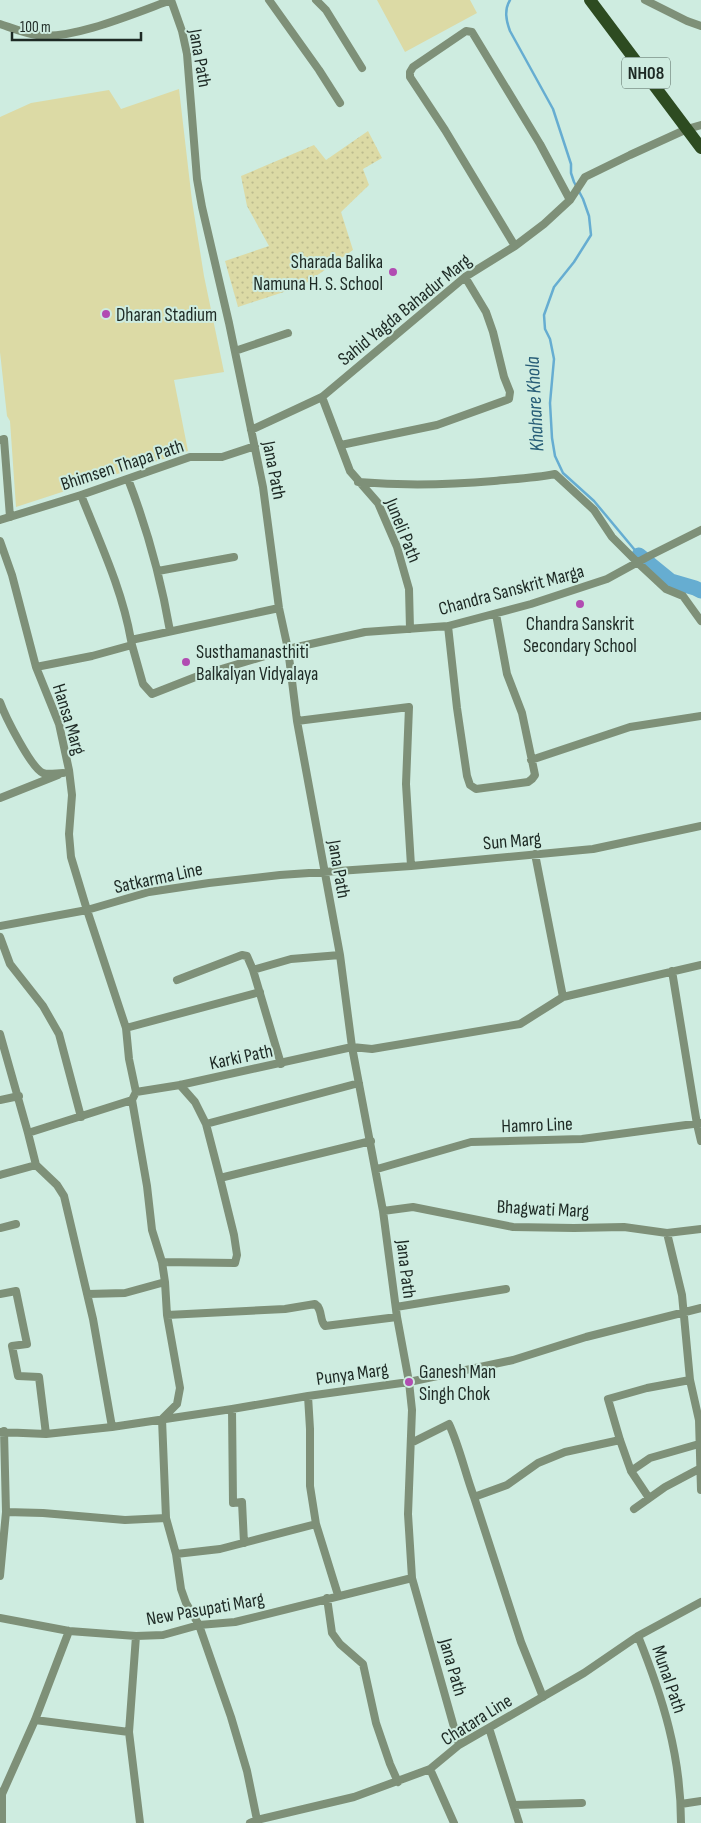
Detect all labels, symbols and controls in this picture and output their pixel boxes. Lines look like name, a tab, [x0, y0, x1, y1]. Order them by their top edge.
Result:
scale bar	[12, 10, 141, 42]
text: 100 m	[20, 18, 51, 37]
street label: Jana Path	[183, 26, 216, 89]
road number: NH08	[622, 58, 670, 88]
street label: Sahid Yagda Bahadur Marg	[334, 249, 477, 371]
place label: Sharada Balika Namuna H. S. School	[253, 251, 383, 296]
marker: Sharada Balika Namuna H. S. School	[387, 266, 399, 278]
place label: Dharan Stadium	[116, 304, 217, 327]
marker: Dharan Stadium	[100, 308, 112, 320]
water label: Khahare Khola	[521, 356, 549, 452]
street label: Bhimsen Thapa Path	[58, 435, 187, 496]
street label: Jana Path	[256, 438, 290, 501]
street label: Juneli Path	[379, 494, 426, 566]
street label: Chandra Sanskrit Marga	[436, 560, 587, 621]
marker: Chandra Sanskrit Secondary School	[574, 598, 586, 610]
place label: Chandra Sanskrit Secondary School	[523, 613, 637, 658]
place label: Susthamanasthiti Balkalyan Vidyalaya	[196, 641, 318, 686]
marker: Susthamanasthiti Balkalyan Vidyalaya	[180, 656, 192, 668]
street label: Hansa Marg	[47, 681, 90, 758]
street label: Sun Marg	[482, 827, 543, 855]
street label: Jana Path	[322, 837, 355, 900]
street label: Satkarma Line	[112, 858, 205, 899]
street label: Karki Path	[208, 1040, 275, 1075]
street label: Hamro Line	[501, 1113, 573, 1138]
street label: Bhagwati Marg	[496, 1196, 590, 1223]
street label: Jana Path	[390, 1238, 421, 1300]
street label: Punya Marg	[315, 1358, 390, 1391]
place label: Ganesh Man Singh Chok	[419, 1361, 496, 1406]
marker: Ganesh Man Singh Chok	[403, 1376, 415, 1388]
street label: New Pasupati Marg	[144, 1588, 266, 1631]
street label: Jana Path	[433, 1635, 472, 1699]
street label: Munal Path	[646, 1643, 691, 1716]
street label: Chatara Line	[437, 1689, 517, 1751]

